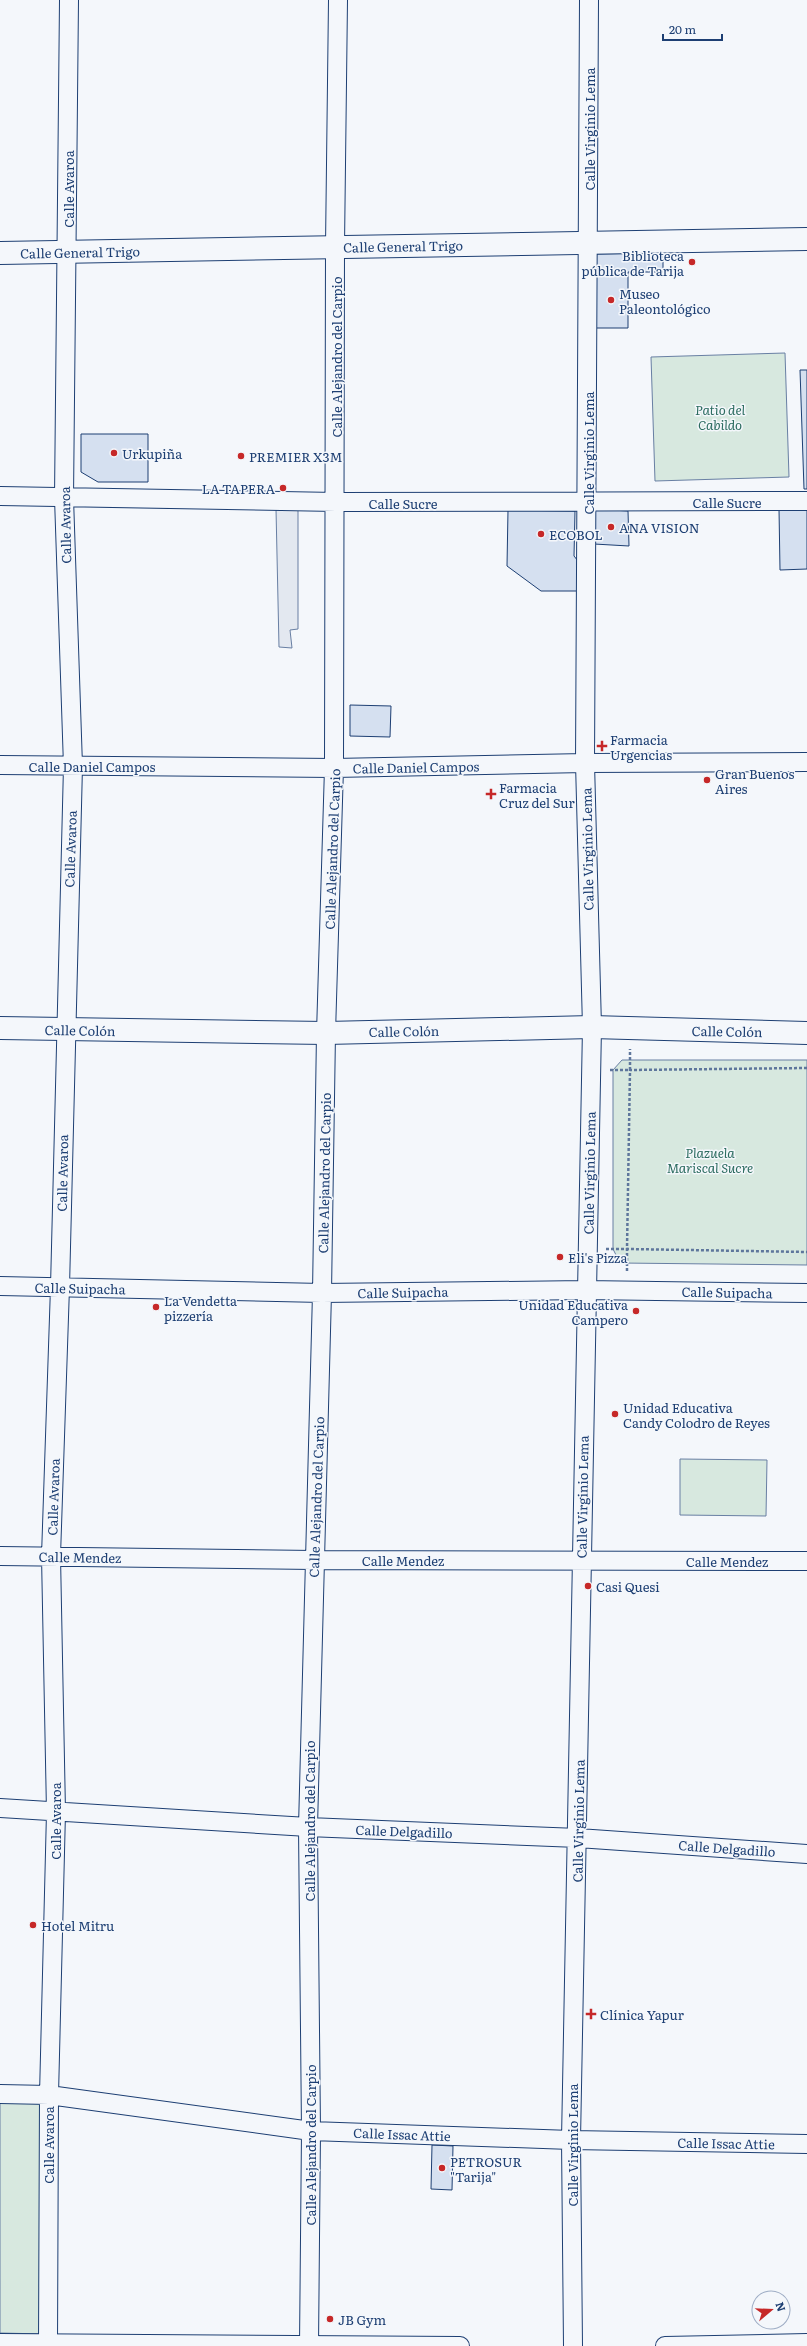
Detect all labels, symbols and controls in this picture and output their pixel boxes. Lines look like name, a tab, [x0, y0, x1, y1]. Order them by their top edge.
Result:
scale bar	[663, 16, 722, 42]
text: 20 m	[669, 20, 696, 38]
street label: Calle Virginio Lema	[580, 67, 599, 191]
street label: Calle Avaroa	[59, 150, 78, 228]
street label: Calle General Trigo	[343, 235, 463, 257]
street label: Calle General Trigo	[20, 241, 140, 263]
place label: Biblioteca pública de Tarija	[582, 246, 684, 280]
marker: Biblioteca pública de Tarija	[687, 257, 697, 267]
street label: Calle Alejandro del Carpio	[327, 276, 346, 438]
place label: Museo Paleontológico	[619, 284, 711, 318]
marker: Museo Paleontológico	[606, 295, 616, 305]
street label: Calle Virginio Lema	[579, 391, 598, 515]
park label: Patio del Cabildo	[695, 400, 745, 434]
place label: Urkupiña	[122, 444, 182, 463]
place label: PREMIER X3M	[249, 447, 342, 466]
marker: Urkupiña	[109, 448, 119, 458]
marker: PREMIER X3M	[236, 451, 246, 461]
place label: LA TAPERA	[202, 479, 275, 498]
marker: LA TAPERA	[278, 483, 288, 493]
street label: Calle Avaroa	[55, 486, 75, 564]
street label: Calle Sucre	[692, 493, 762, 512]
street label: Calle Sucre	[368, 494, 438, 513]
place label: ANA VISION	[619, 518, 700, 537]
marker: ANA VISION	[606, 522, 616, 532]
place label: ECOBOL	[549, 525, 603, 544]
marker: ECOBOL	[536, 529, 546, 539]
place label: Farmacia Urgencias	[610, 730, 672, 764]
marker: Farmacia Urgencias	[597, 741, 607, 751]
street label: Calle Daniel Campos	[352, 756, 480, 778]
street label: Calle Daniel Campos	[29, 757, 156, 776]
place label: Gran Buenos Aires	[715, 764, 794, 798]
street label: Calle Alejandro del Carpio	[320, 768, 344, 930]
marker: Gran Buenos Aires	[702, 775, 712, 785]
place label: Farmacia Cruz del Sur	[499, 778, 576, 812]
street label: Calle Virginio Lema	[576, 787, 598, 911]
marker: Farmacia Cruz del Sur	[486, 789, 496, 799]
street label: Calle Avaroa	[59, 810, 81, 888]
street label: Calle Colón	[44, 1020, 116, 1040]
street label: Calle Colón	[368, 1021, 440, 1041]
street label: Calle Colón	[691, 1021, 763, 1041]
street label: Calle Alejandro del Carpio	[313, 1092, 335, 1254]
street label: Calle Virginio Lema	[578, 1111, 600, 1235]
street label: Calle Avaroa	[52, 1134, 72, 1212]
park label: Plazuela Mariscal Sucre	[667, 1143, 753, 1177]
place label: Eli's Pizza	[568, 1248, 627, 1267]
marker: Eli's Pizza	[555, 1252, 565, 1262]
street label: Calle Suipacha	[34, 1278, 126, 1298]
street label: Calle Suipacha	[357, 1282, 449, 1302]
street label: Calle Suipacha	[681, 1282, 773, 1302]
place label: La Vendetta pizzería	[164, 1291, 237, 1325]
place label: Unidad Educativa Campero	[518, 1295, 628, 1329]
marker: La Vendetta pizzería	[151, 1302, 161, 1312]
marker: Unidad Educativa Campero	[631, 1306, 641, 1316]
place label: Unidad Educativa Candy Colodro de Reyes	[623, 1398, 770, 1432]
marker: Unidad Educativa Candy Colodro de Reyes	[610, 1409, 620, 1419]
street label: Calle Alejandro del Carpio	[304, 1416, 328, 1578]
street label: Calle Virginio Lema	[571, 1435, 593, 1559]
street label: Calle Avaroa	[42, 1458, 64, 1536]
street label: Calle Mendez	[39, 1547, 121, 1567]
street label: Calle Mendez	[362, 1551, 444, 1570]
street label: Calle Mendez	[686, 1552, 768, 1571]
place label: Casi Quesi	[596, 1577, 660, 1596]
marker: Casi Quesi	[583, 1581, 593, 1591]
street label: Calle Alejandro del Carpio	[300, 1740, 319, 1902]
street label: Calle Virginio Lema	[567, 1759, 589, 1883]
street label: Calle Avaroa	[46, 1782, 65, 1860]
street label: Calle Delgadillo	[355, 1820, 453, 1842]
street label: Calle Delgadillo	[678, 1835, 777, 1861]
place label: Hotel Mitru	[41, 1916, 114, 1935]
marker: Hotel Mitru	[28, 1920, 38, 1930]
place label: Clínica Yapur	[600, 2005, 685, 2024]
marker: Clínica Yapur	[585, 2008, 597, 2020]
street label: Calle Alejandro del Carpio	[301, 2064, 320, 2226]
street label: Calle Virginio Lema	[563, 2083, 582, 2207]
street label: Calle Avaroa	[39, 2106, 58, 2184]
street label: Calle Issac Attie	[353, 2123, 451, 2145]
street label: Calle Issac Attie	[677, 2133, 775, 2153]
place label: PETROSUR "Tarija"	[450, 2152, 522, 2186]
marker: PETROSUR "Tarija"	[437, 2163, 447, 2173]
north arrow	[751, 2290, 791, 2330]
text: N	[772, 2299, 790, 2313]
place label: JB Gym	[338, 2310, 386, 2329]
marker: JB Gym	[325, 2314, 335, 2324]

